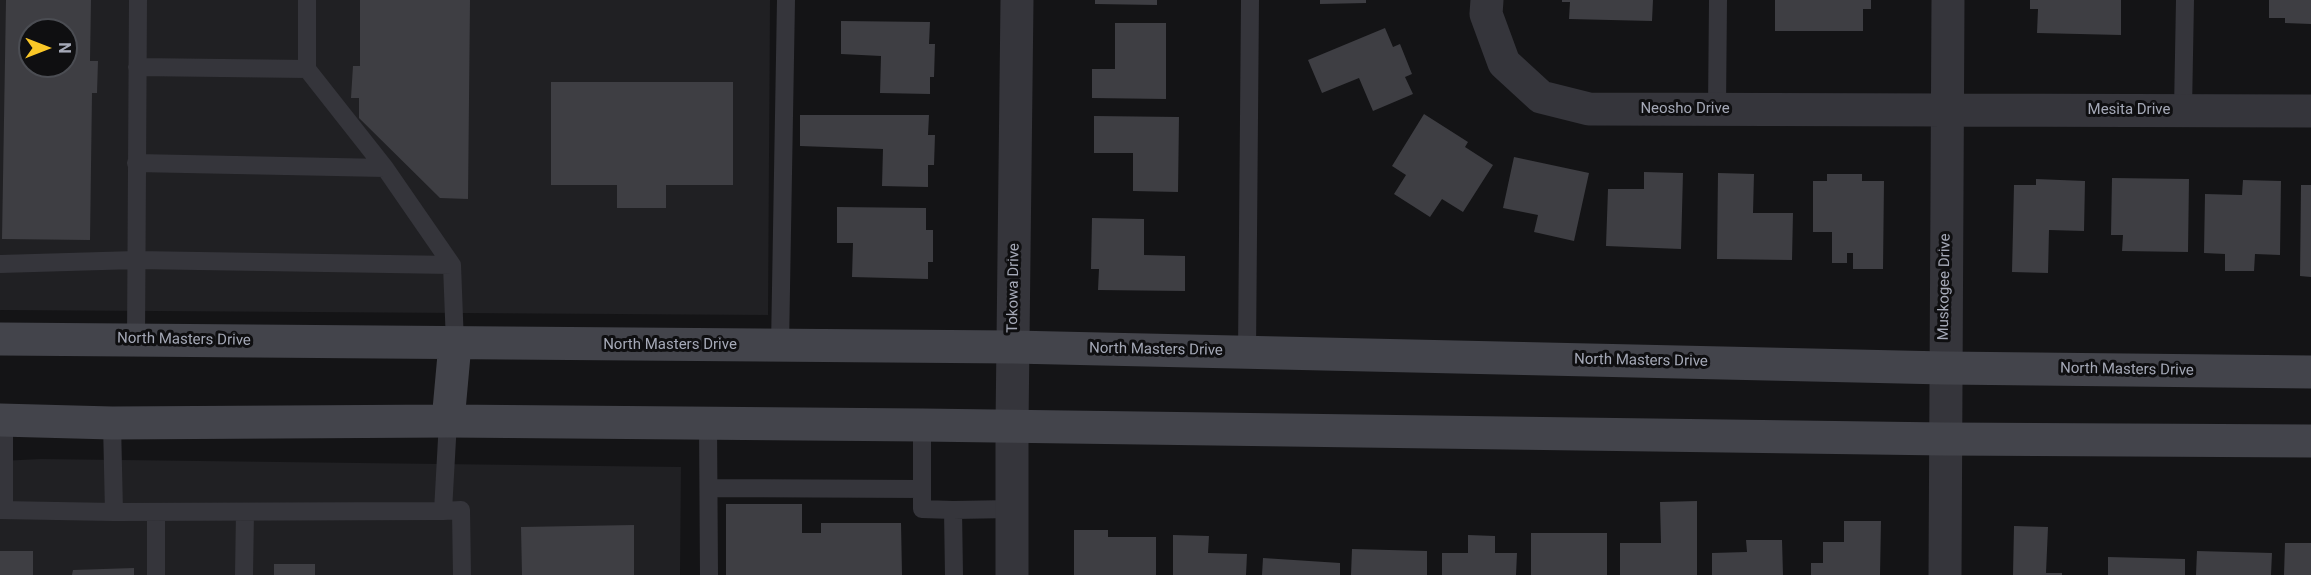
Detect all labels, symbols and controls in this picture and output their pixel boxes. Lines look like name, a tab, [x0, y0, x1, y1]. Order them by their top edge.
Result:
north arrow	[18, 18, 78, 78]
text: N	[55, 42, 74, 54]
street label: Neosho Drive	[1640, 100, 1730, 118]
street label: Mesita Drive	[2088, 101, 2170, 119]
street label: Muskogee Drive	[1935, 233, 1955, 341]
street label: Tokowa Drive	[1004, 243, 1024, 333]
street label: North Masters Drive	[117, 330, 251, 350]
street label: North Masters Drive	[603, 336, 737, 354]
street label: North Masters Drive	[1089, 340, 1223, 360]
street label: North Masters Drive	[1574, 351, 1708, 371]
street label: North Masters Drive	[2060, 360, 2194, 380]

